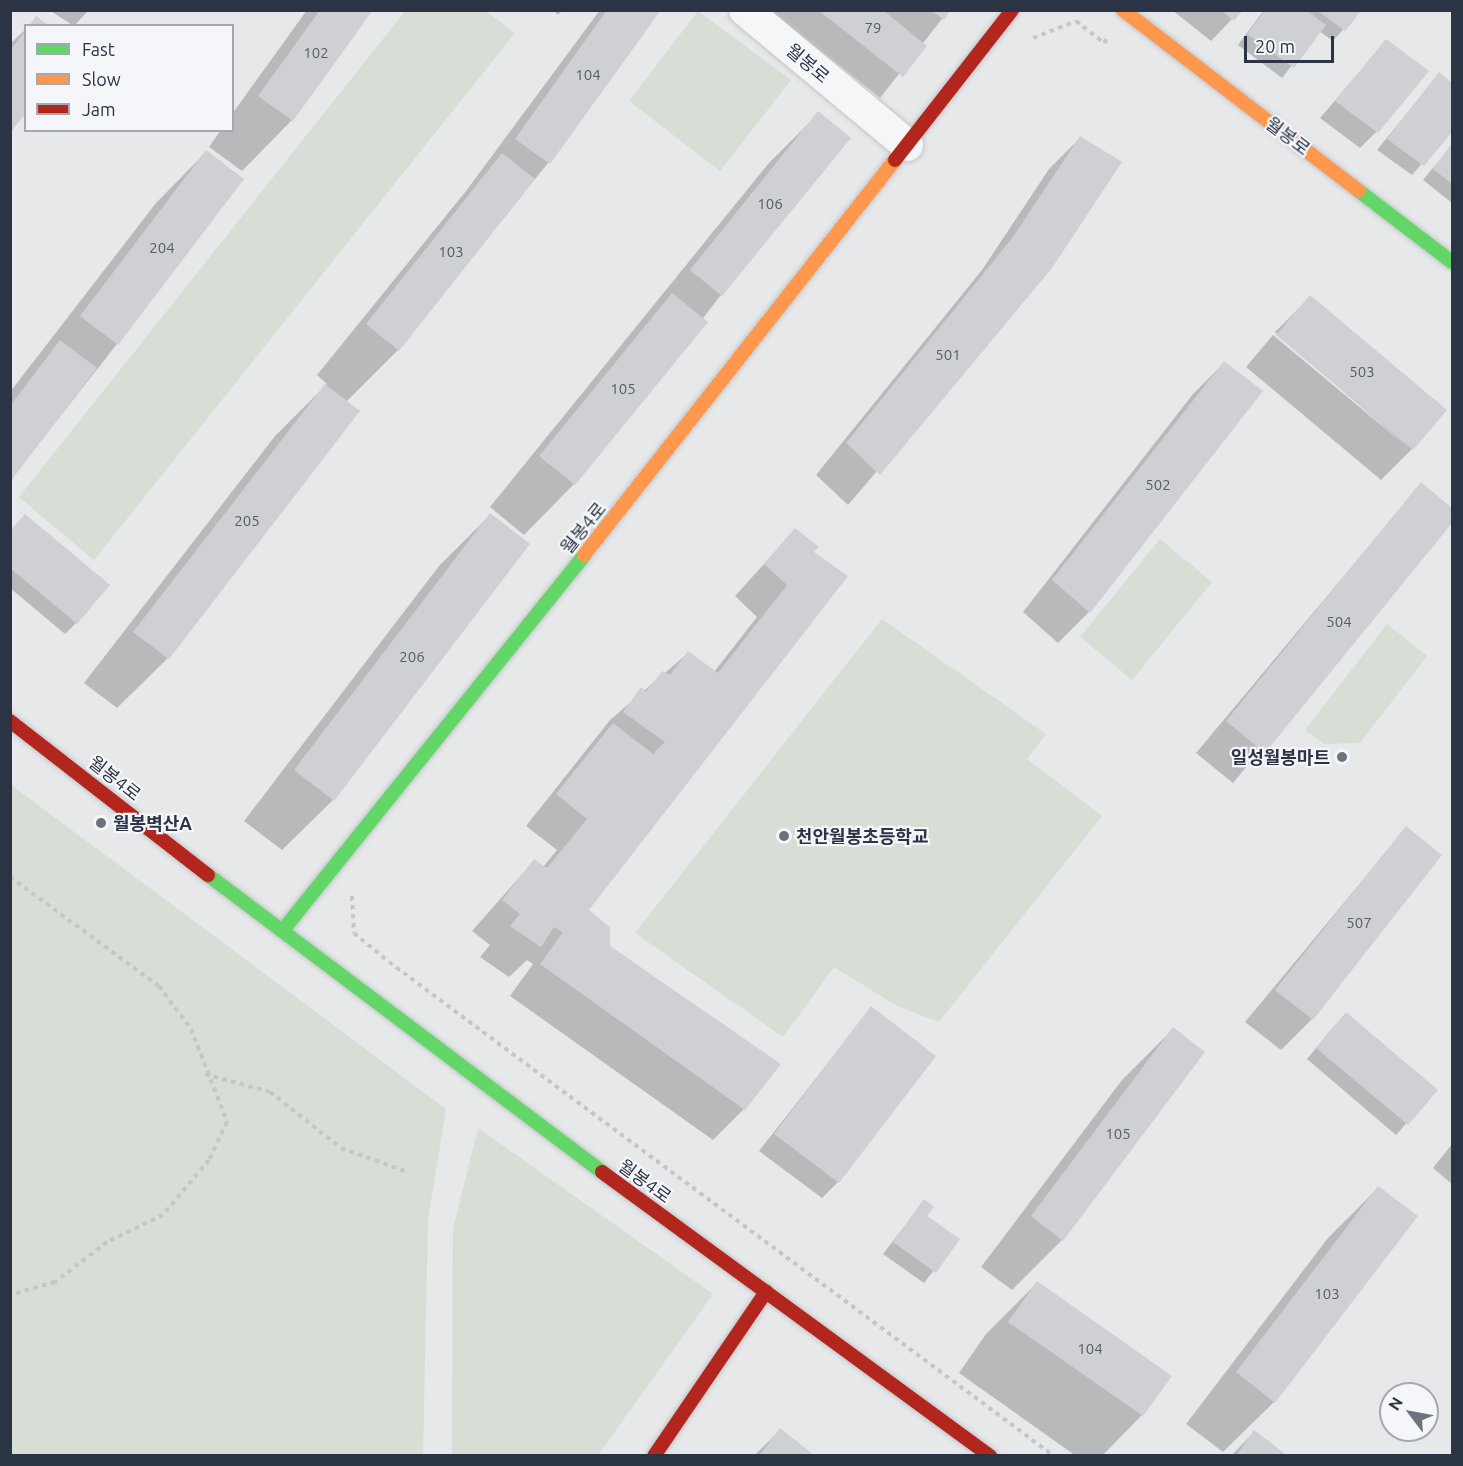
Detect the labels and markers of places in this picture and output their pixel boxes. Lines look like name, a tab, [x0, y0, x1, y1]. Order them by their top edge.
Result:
place label: 일성월봉마트	[1231, 746, 1330, 768]
marker: 일성월봉마트	[1335, 750, 1349, 764]
place label: 월봉벽산A	[113, 812, 192, 834]
marker: 월봉벽산A	[94, 816, 108, 830]
place label: 천안월봉초등학교	[796, 825, 928, 847]
marker: 천안월봉초등학교	[777, 829, 791, 843]

